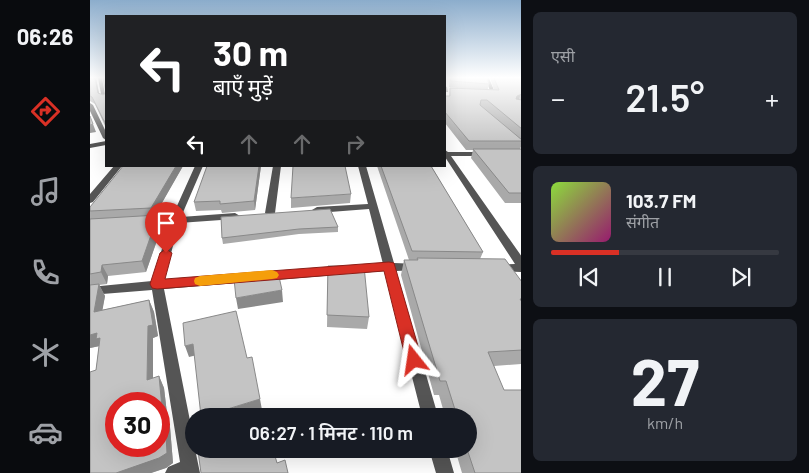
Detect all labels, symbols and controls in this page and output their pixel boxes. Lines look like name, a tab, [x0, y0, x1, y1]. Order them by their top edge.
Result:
text: 06:26	[17, 23, 73, 49]
text: 30 m	[213, 31, 288, 73]
icon: left	[130, 35, 195, 100]
text: एसी	[551, 46, 575, 65]
text: बाएँ मुड़ें	[213, 73, 273, 99]
text: 21.5°	[626, 74, 704, 120]
text: −	[551, 81, 565, 115]
text: +	[765, 81, 779, 115]
icon: directions	[28, 94, 63, 129]
icon: left	[182, 130, 210, 158]
icon: ahead	[235, 130, 263, 158]
icon: ahead	[288, 130, 316, 158]
icon: right	[341, 130, 369, 158]
icon: music	[28, 174, 63, 209]
text: 103.7 FM	[626, 189, 696, 212]
pin	[145, 202, 187, 253]
icon: arrive	[152, 209, 180, 237]
text: संगीत	[626, 212, 659, 231]
icon: phone	[28, 255, 63, 290]
icon: previous	[575, 263, 603, 291]
icon: pause	[651, 263, 679, 291]
icon: next	[727, 263, 755, 291]
position arrow	[387, 333, 439, 385]
icon: climate	[28, 335, 63, 370]
text: 27	[631, 341, 699, 419]
speed limit sign: 30	[105, 392, 170, 457]
text: km/h	[647, 413, 683, 432]
icon: car	[28, 415, 63, 450]
text: 06:27 · 1 मिनट · 110 m	[249, 421, 413, 444]

